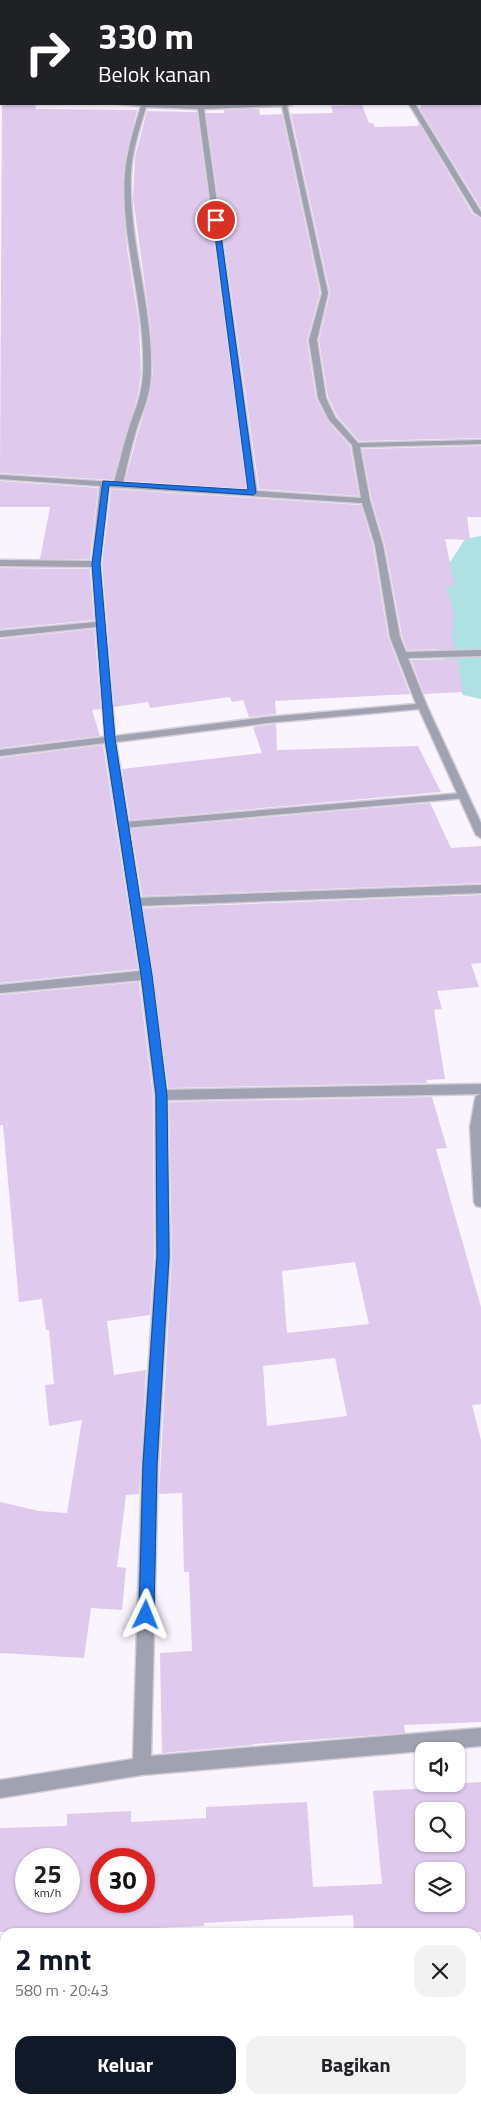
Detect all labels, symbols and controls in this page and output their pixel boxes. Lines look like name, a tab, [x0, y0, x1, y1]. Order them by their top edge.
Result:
text: 330 m	[98, 9, 194, 63]
icon: right	[15, 20, 80, 85]
text: Belok kanan	[98, 57, 211, 91]
pin	[195, 199, 237, 241]
icon: arrive	[202, 206, 230, 234]
position arrow	[119, 1588, 171, 1640]
map controls	[415, 1742, 465, 1912]
button: sound	[415, 1742, 465, 1792]
button: search	[415, 1802, 465, 1852]
speed limit sign: 30	[90, 1848, 155, 1913]
text: 25	[33, 1855, 62, 1893]
button: layers	[415, 1862, 465, 1912]
text: km/h	[34, 1883, 61, 1902]
text: 2 mnt	[15, 1936, 91, 1982]
button: close	[414, 1945, 466, 1997]
text: 580 m · 20:43	[15, 1978, 109, 2002]
button: Keluar	[15, 2036, 236, 2094]
button: Bagikan	[246, 2036, 466, 2094]

